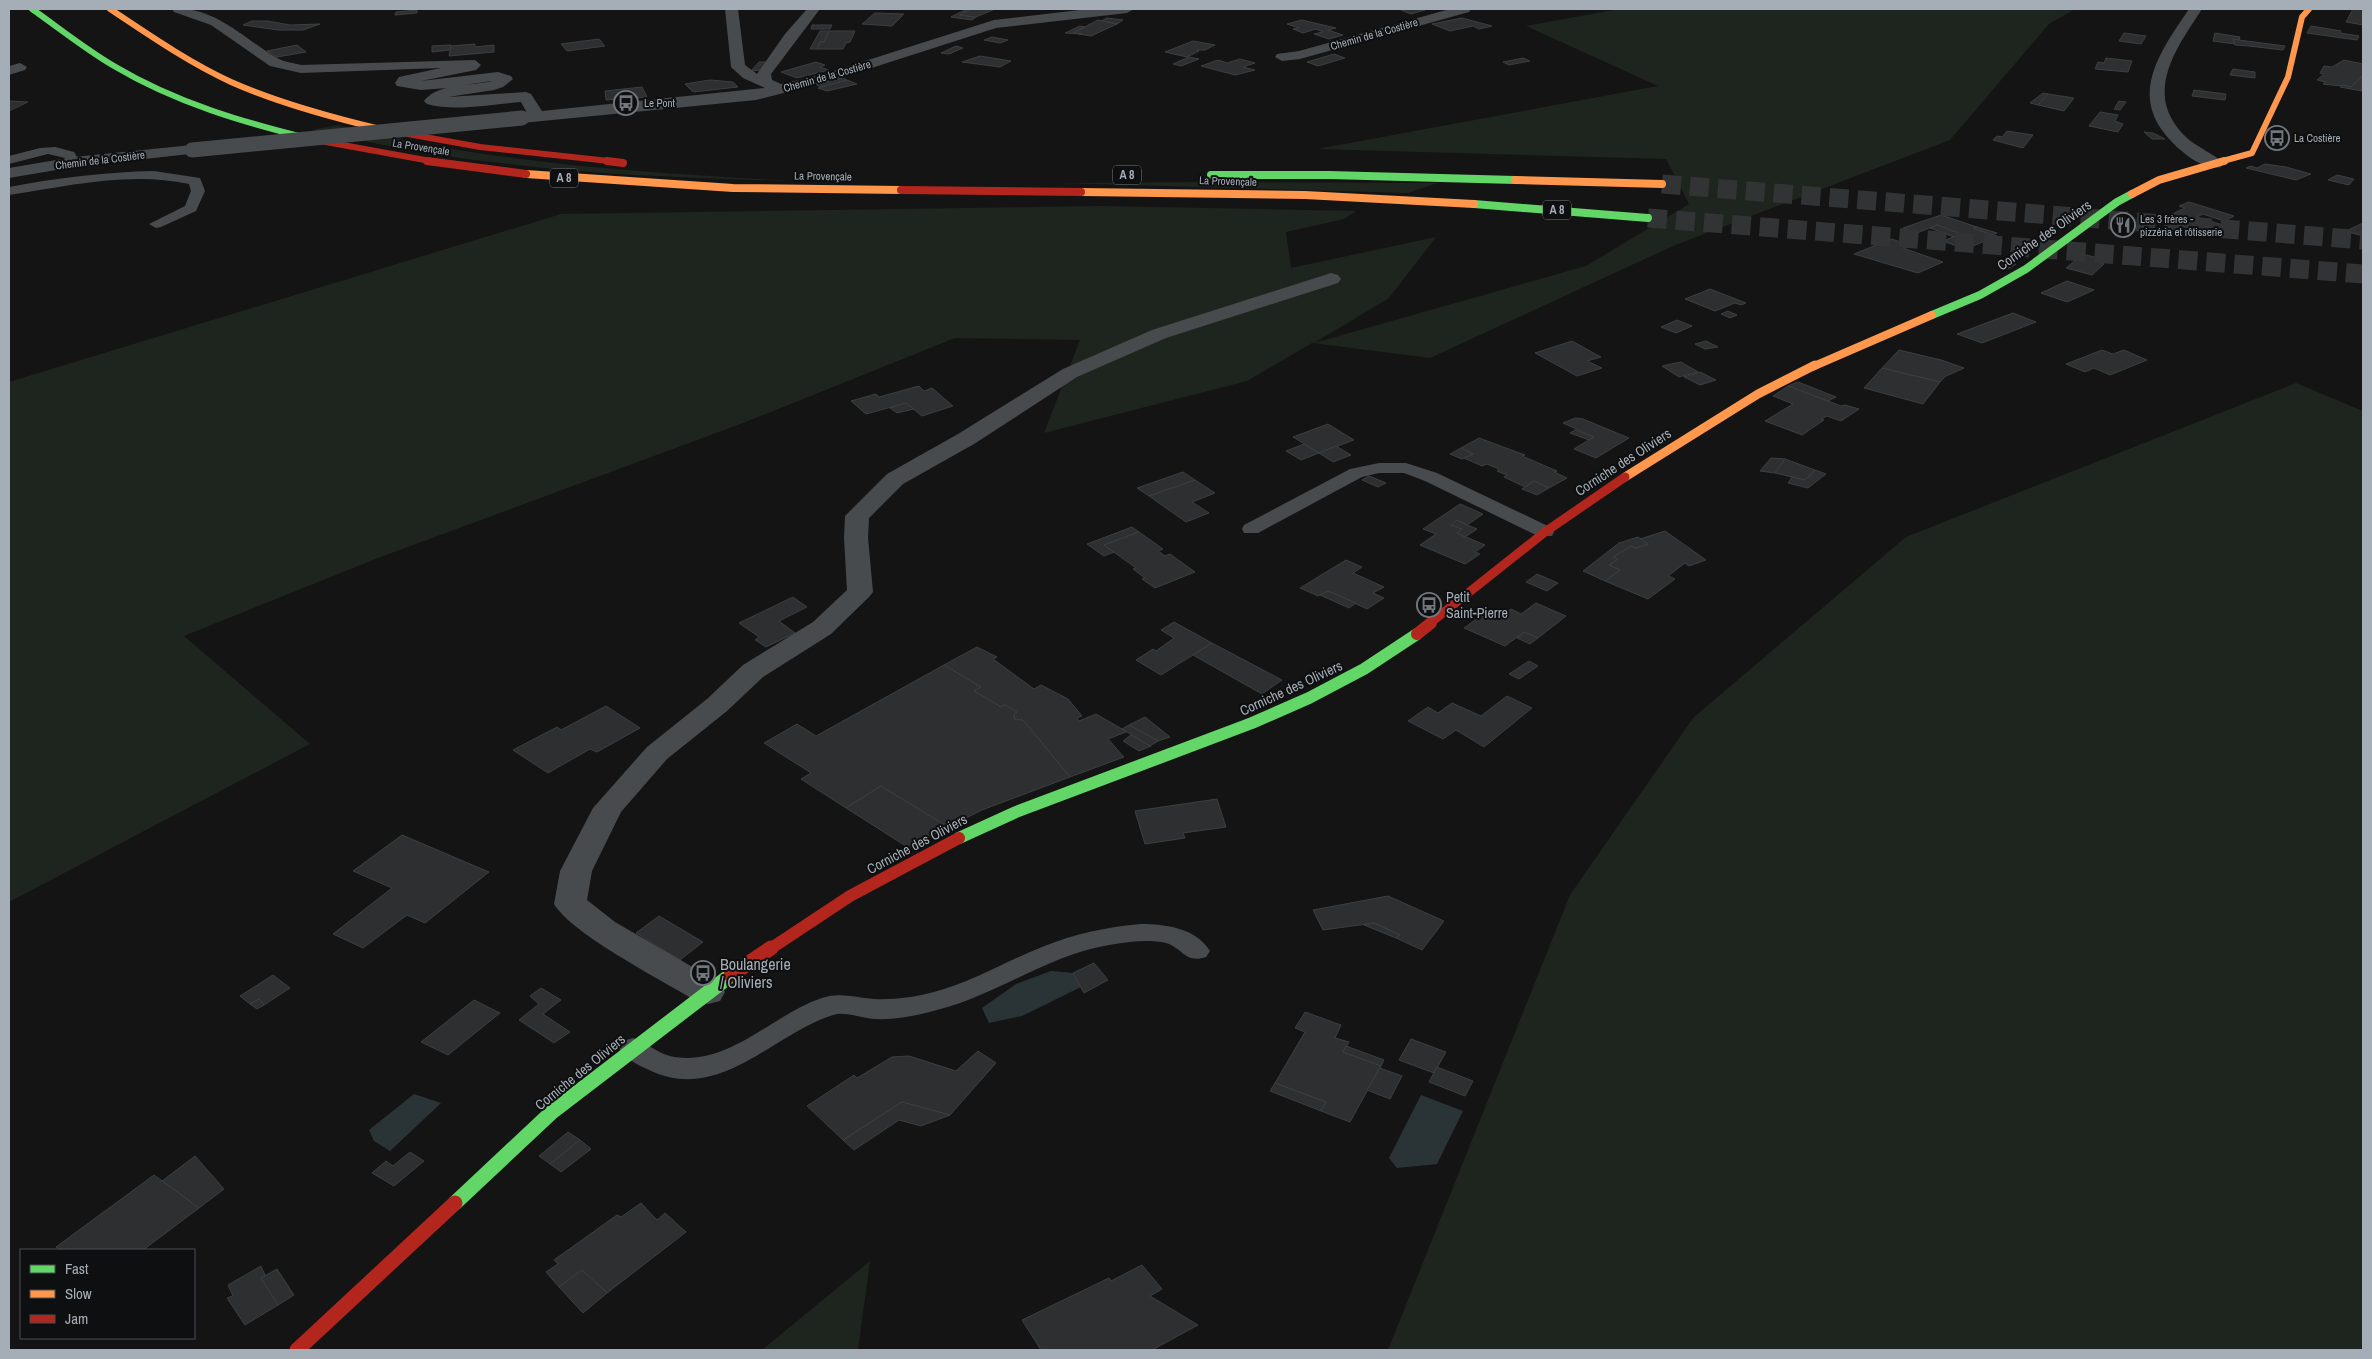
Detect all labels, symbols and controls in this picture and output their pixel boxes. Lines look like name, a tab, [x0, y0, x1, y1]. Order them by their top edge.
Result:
street label: Chemin de la Costière	[1329, 15, 1419, 53]
street label: Chemin de la Costière	[782, 57, 872, 95]
bus stop icon: Le Pont	[613, 90, 639, 116]
place label: Le Pont	[644, 96, 676, 110]
bus stop icon: La Costière	[2264, 125, 2290, 151]
place label: La Costière	[2294, 131, 2341, 145]
street label: La Provençale	[391, 136, 451, 158]
street label: Chemin de la Costière	[54, 148, 146, 172]
road number: A 8	[1113, 166, 1141, 184]
road number: A 8	[550, 168, 578, 188]
street label: La Provençale	[794, 168, 852, 184]
street label: La Provençale	[1199, 173, 1257, 189]
street label: Corniche des Oliviers	[1993, 196, 2095, 274]
road number: A 8	[1543, 200, 1571, 220]
restaurant icon: Les 3 frères - pizzéria et rôtisserie	[2110, 212, 2136, 238]
place label: Les 3 frères - pizzéria et rôtisserie	[2140, 212, 2222, 239]
street label: Corniche des Oliviers	[1572, 424, 1675, 500]
place label: Petit Saint-Pierre	[1446, 588, 1508, 622]
bus stop icon: Petit Saint-Pierre	[1416, 592, 1442, 618]
street label: Corniche des Oliviers	[1237, 656, 1345, 720]
street label: Corniche des Oliviers	[864, 810, 970, 878]
place label: Boulangerie / Oliviers	[720, 953, 791, 993]
bus stop icon: Boulangerie / Oliviers	[690, 960, 716, 986]
street label: Corniche des Oliviers	[531, 1030, 629, 1114]
legend	[20, 1249, 195, 1339]
text: Fast	[65, 1258, 89, 1279]
text: Slow	[65, 1283, 92, 1304]
text: Jam	[65, 1308, 88, 1329]

